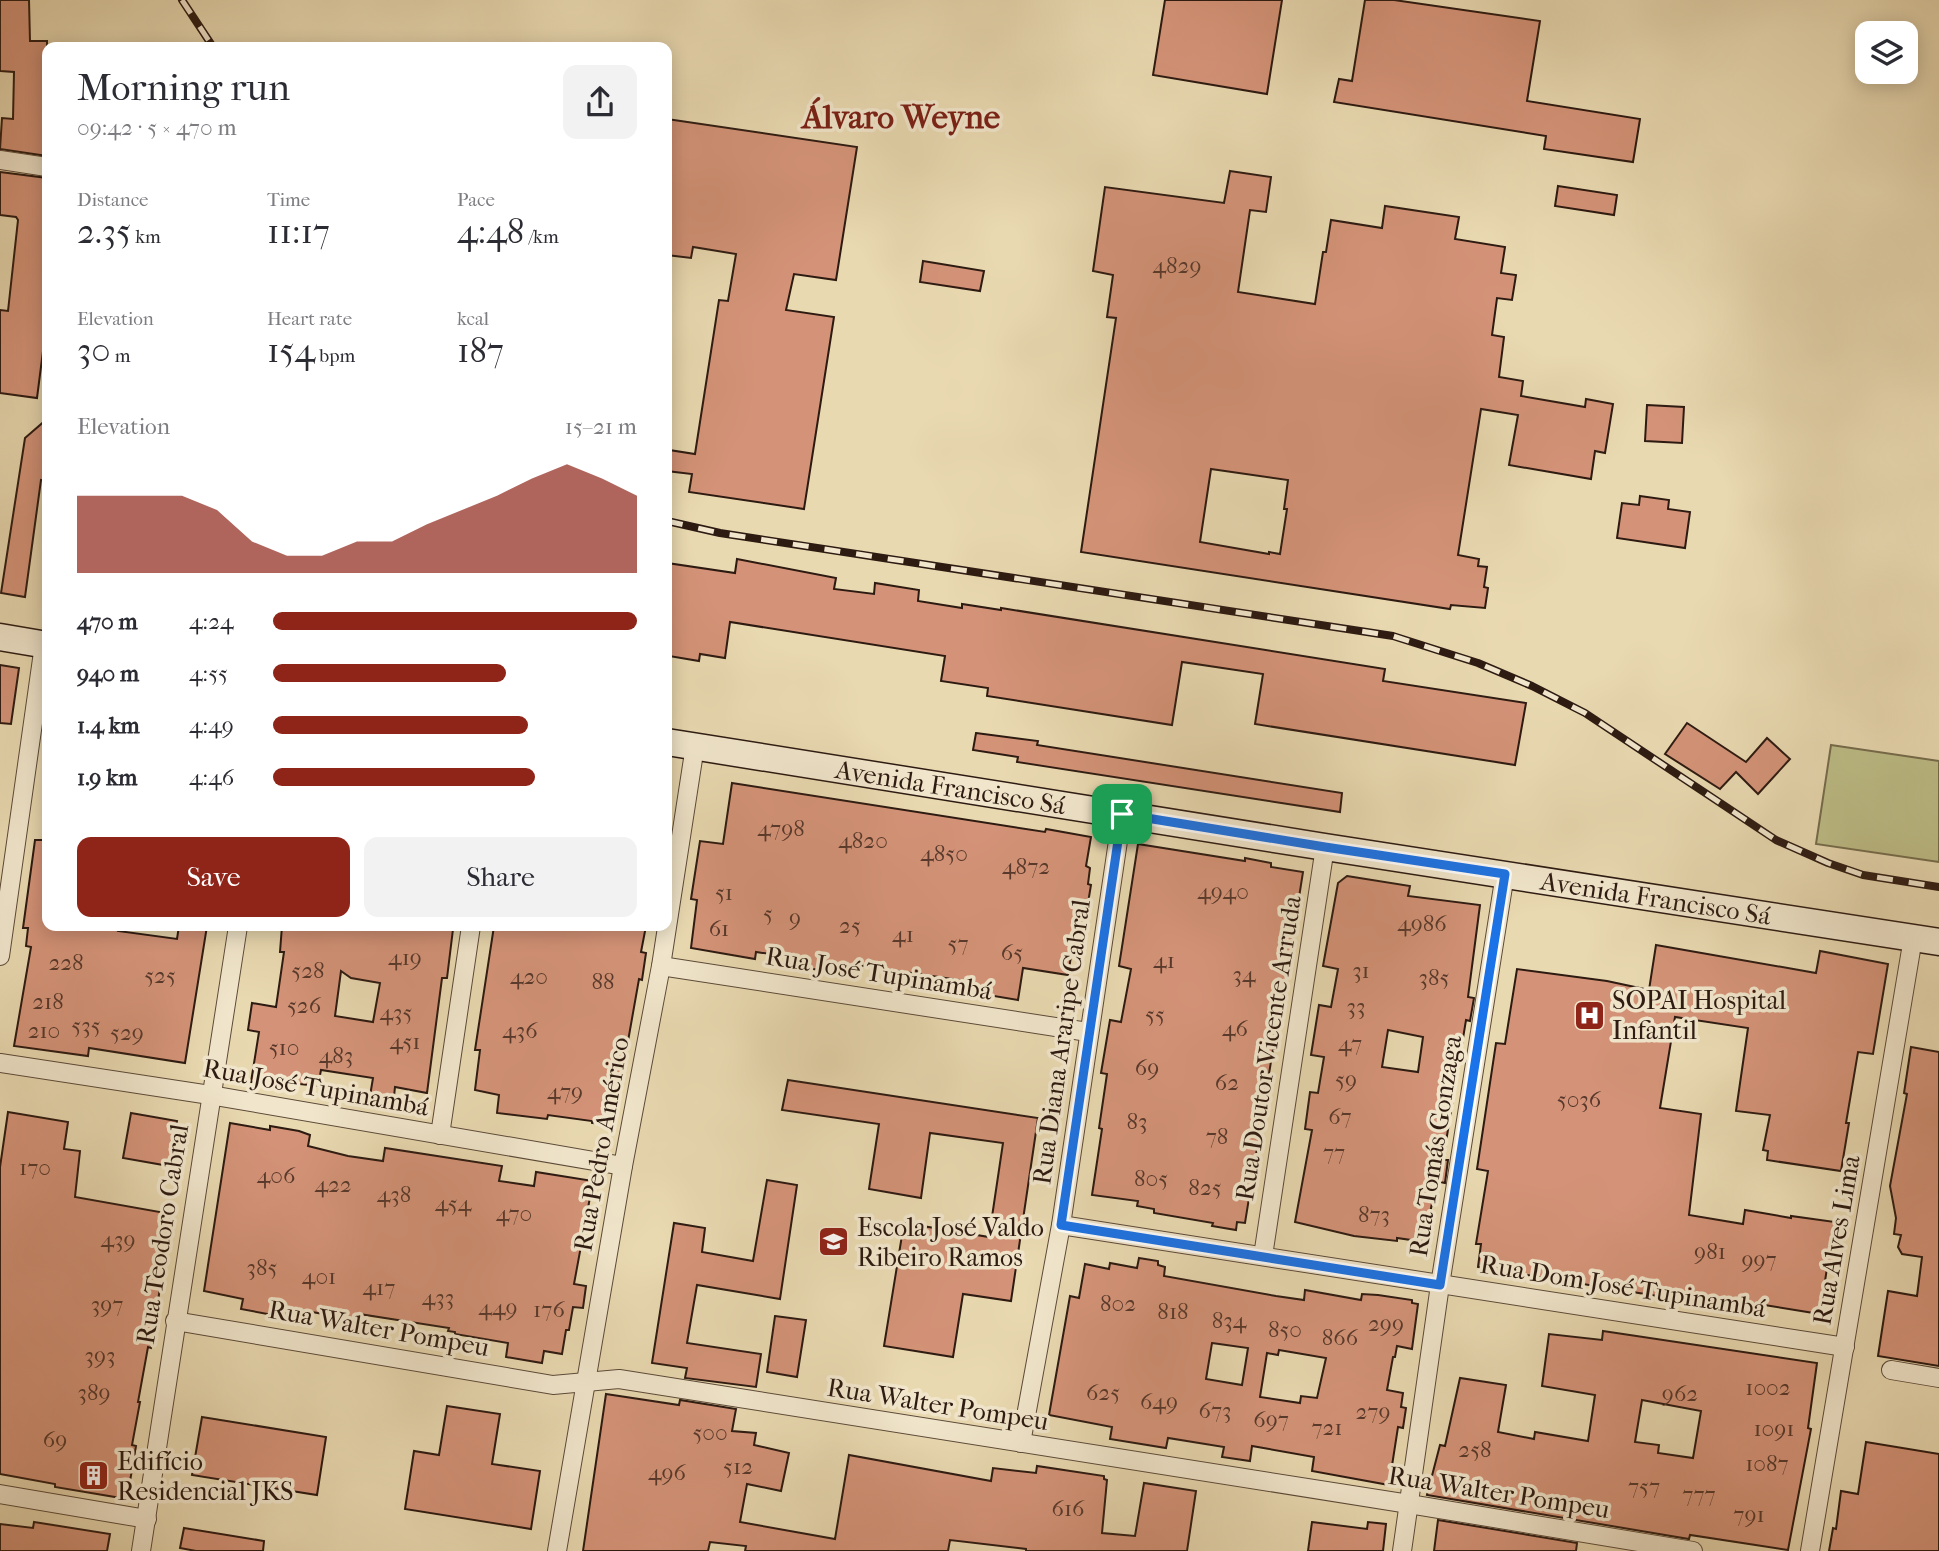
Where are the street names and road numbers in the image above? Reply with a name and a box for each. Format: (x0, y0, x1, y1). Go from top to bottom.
street label: Avenida Francisco Sá (832, 754, 1069, 822)
street label: Avenida Francisco Sá (1537, 865, 1774, 932)
street label: Rua Doutor Vicente Arruda (1229, 892, 1308, 1203)
street label: Rua Diana Araripe Cabral (1026, 898, 1097, 1187)
street label: Rua José Tupinambá (764, 940, 995, 1007)
street label: Rua Tomás Gonzaga (1403, 1032, 1468, 1259)
street label: Rua Pedro Américo (567, 1035, 636, 1254)
street label: Rua José Tupinambá (201, 1052, 432, 1123)
street label: Rua Teodoro Cabral (130, 1122, 195, 1346)
street label: Rua Alves Lima (1806, 1152, 1867, 1327)
street label: Rua Dom José Tupinambá (1478, 1249, 1769, 1325)
street label: Rua Walter Pompeu (266, 1294, 492, 1363)
street label: Rua Walter Pompeu (825, 1372, 1051, 1437)
street label: Rua Walter Pompeu (1386, 1460, 1612, 1525)

